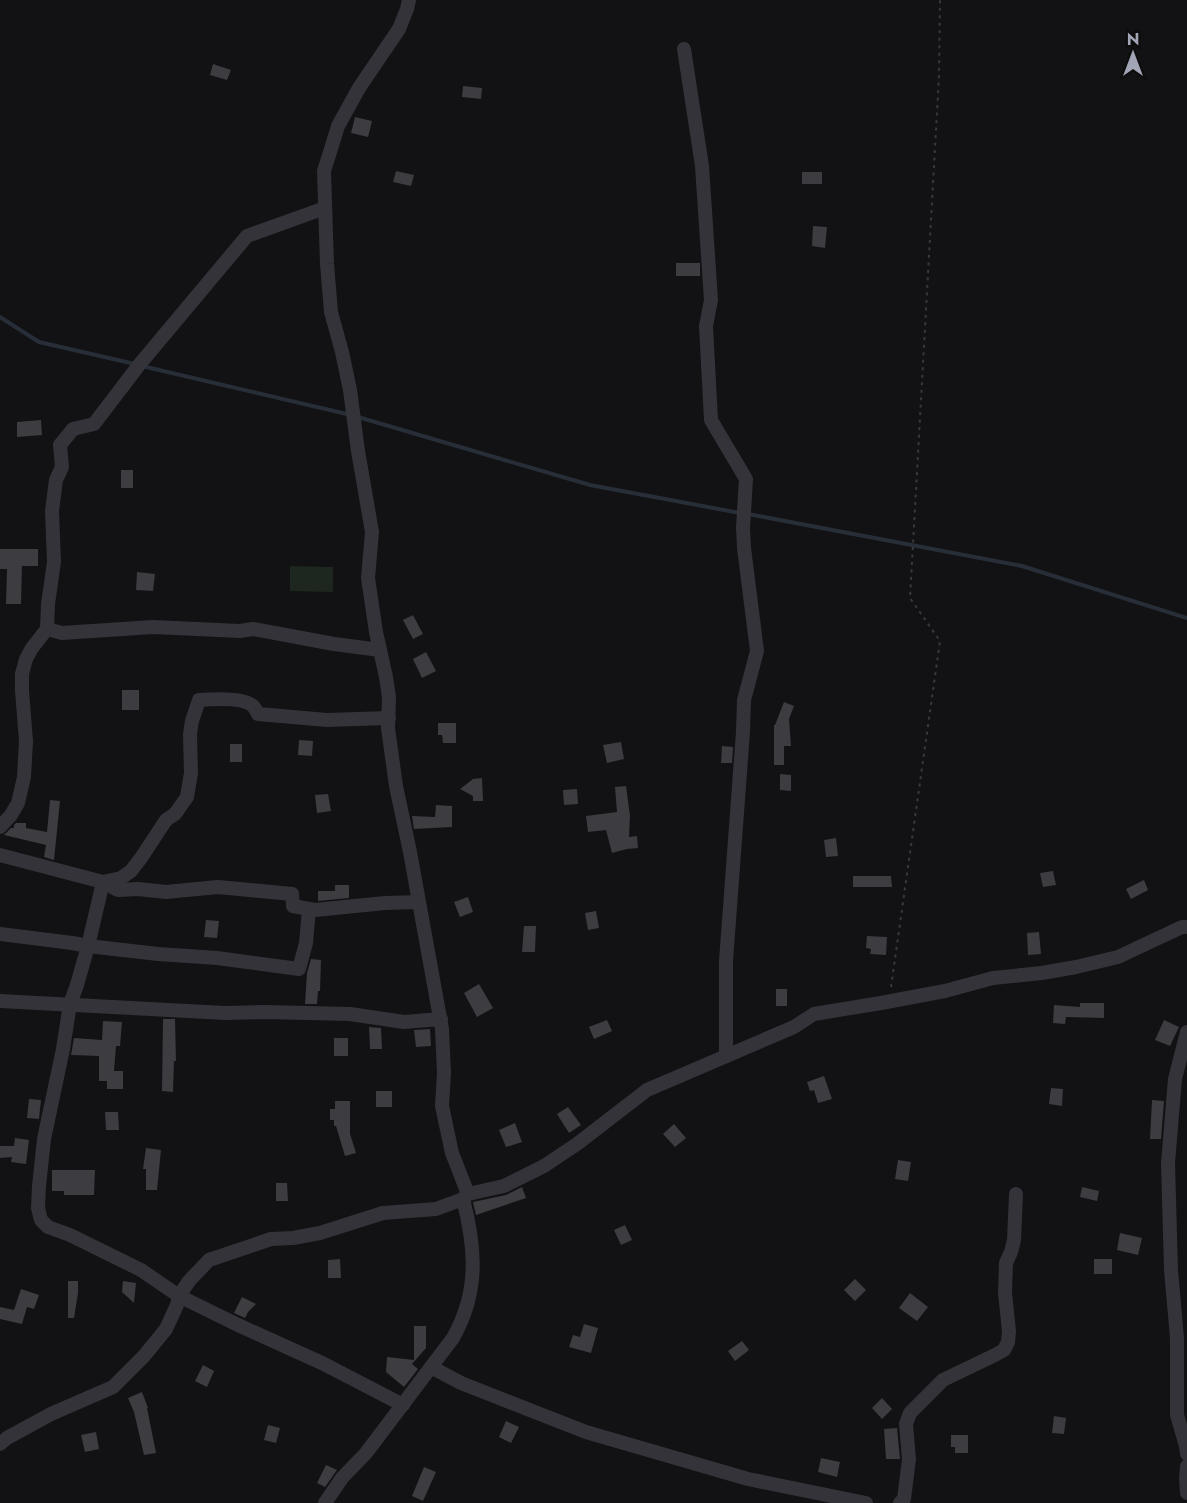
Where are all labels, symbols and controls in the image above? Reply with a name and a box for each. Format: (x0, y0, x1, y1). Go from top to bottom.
north arrow (1103, 24, 1163, 84)
text: N (1127, 28, 1139, 51)

